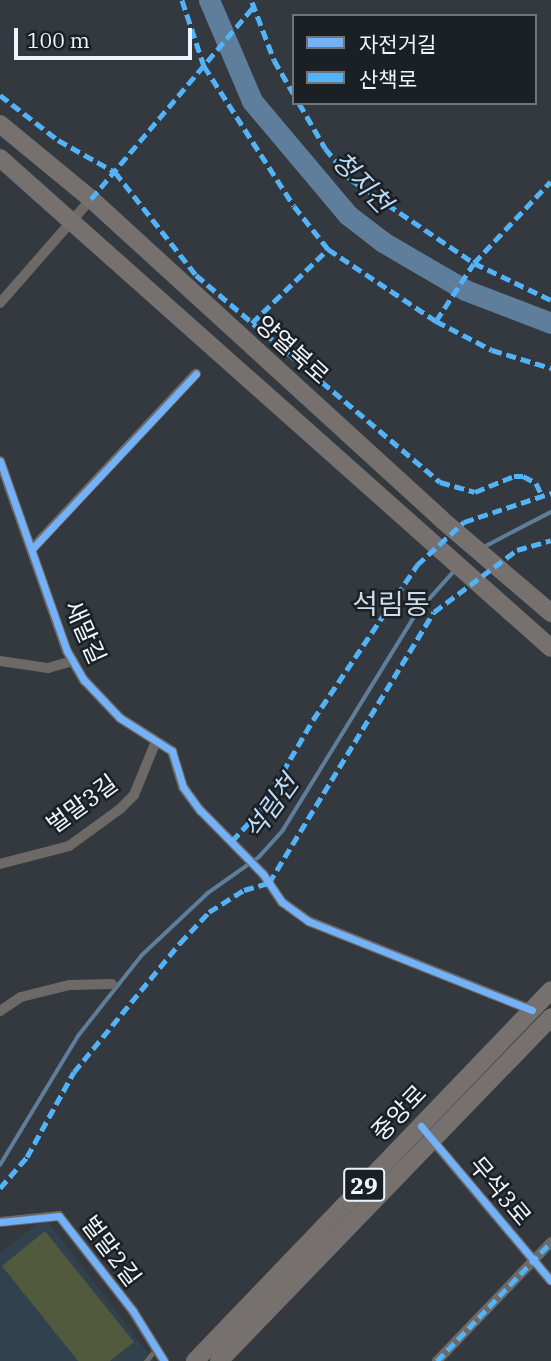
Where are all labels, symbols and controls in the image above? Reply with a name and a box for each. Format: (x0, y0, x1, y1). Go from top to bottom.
scale bar (18, 14, 196, 58)
legend (292, 14, 537, 105)
text: 100 m (27, 26, 90, 54)
text: 자전거길 (359, 30, 436, 58)
text: 산책로 (359, 65, 417, 93)
water label: 청지천 (326, 145, 398, 219)
street label: 양열북로 (250, 310, 334, 390)
district label: 석림동 (352, 587, 430, 621)
street label: 새말길 (58, 596, 112, 668)
street label: 벌말3길 (41, 769, 123, 839)
water label: 석림천 (237, 769, 305, 845)
street label: 중앙로 (366, 1079, 432, 1147)
street label: 무석3로 (463, 1151, 537, 1231)
road number: 29 (343, 1166, 385, 1204)
street label: 벌말2길 (75, 1210, 147, 1292)

